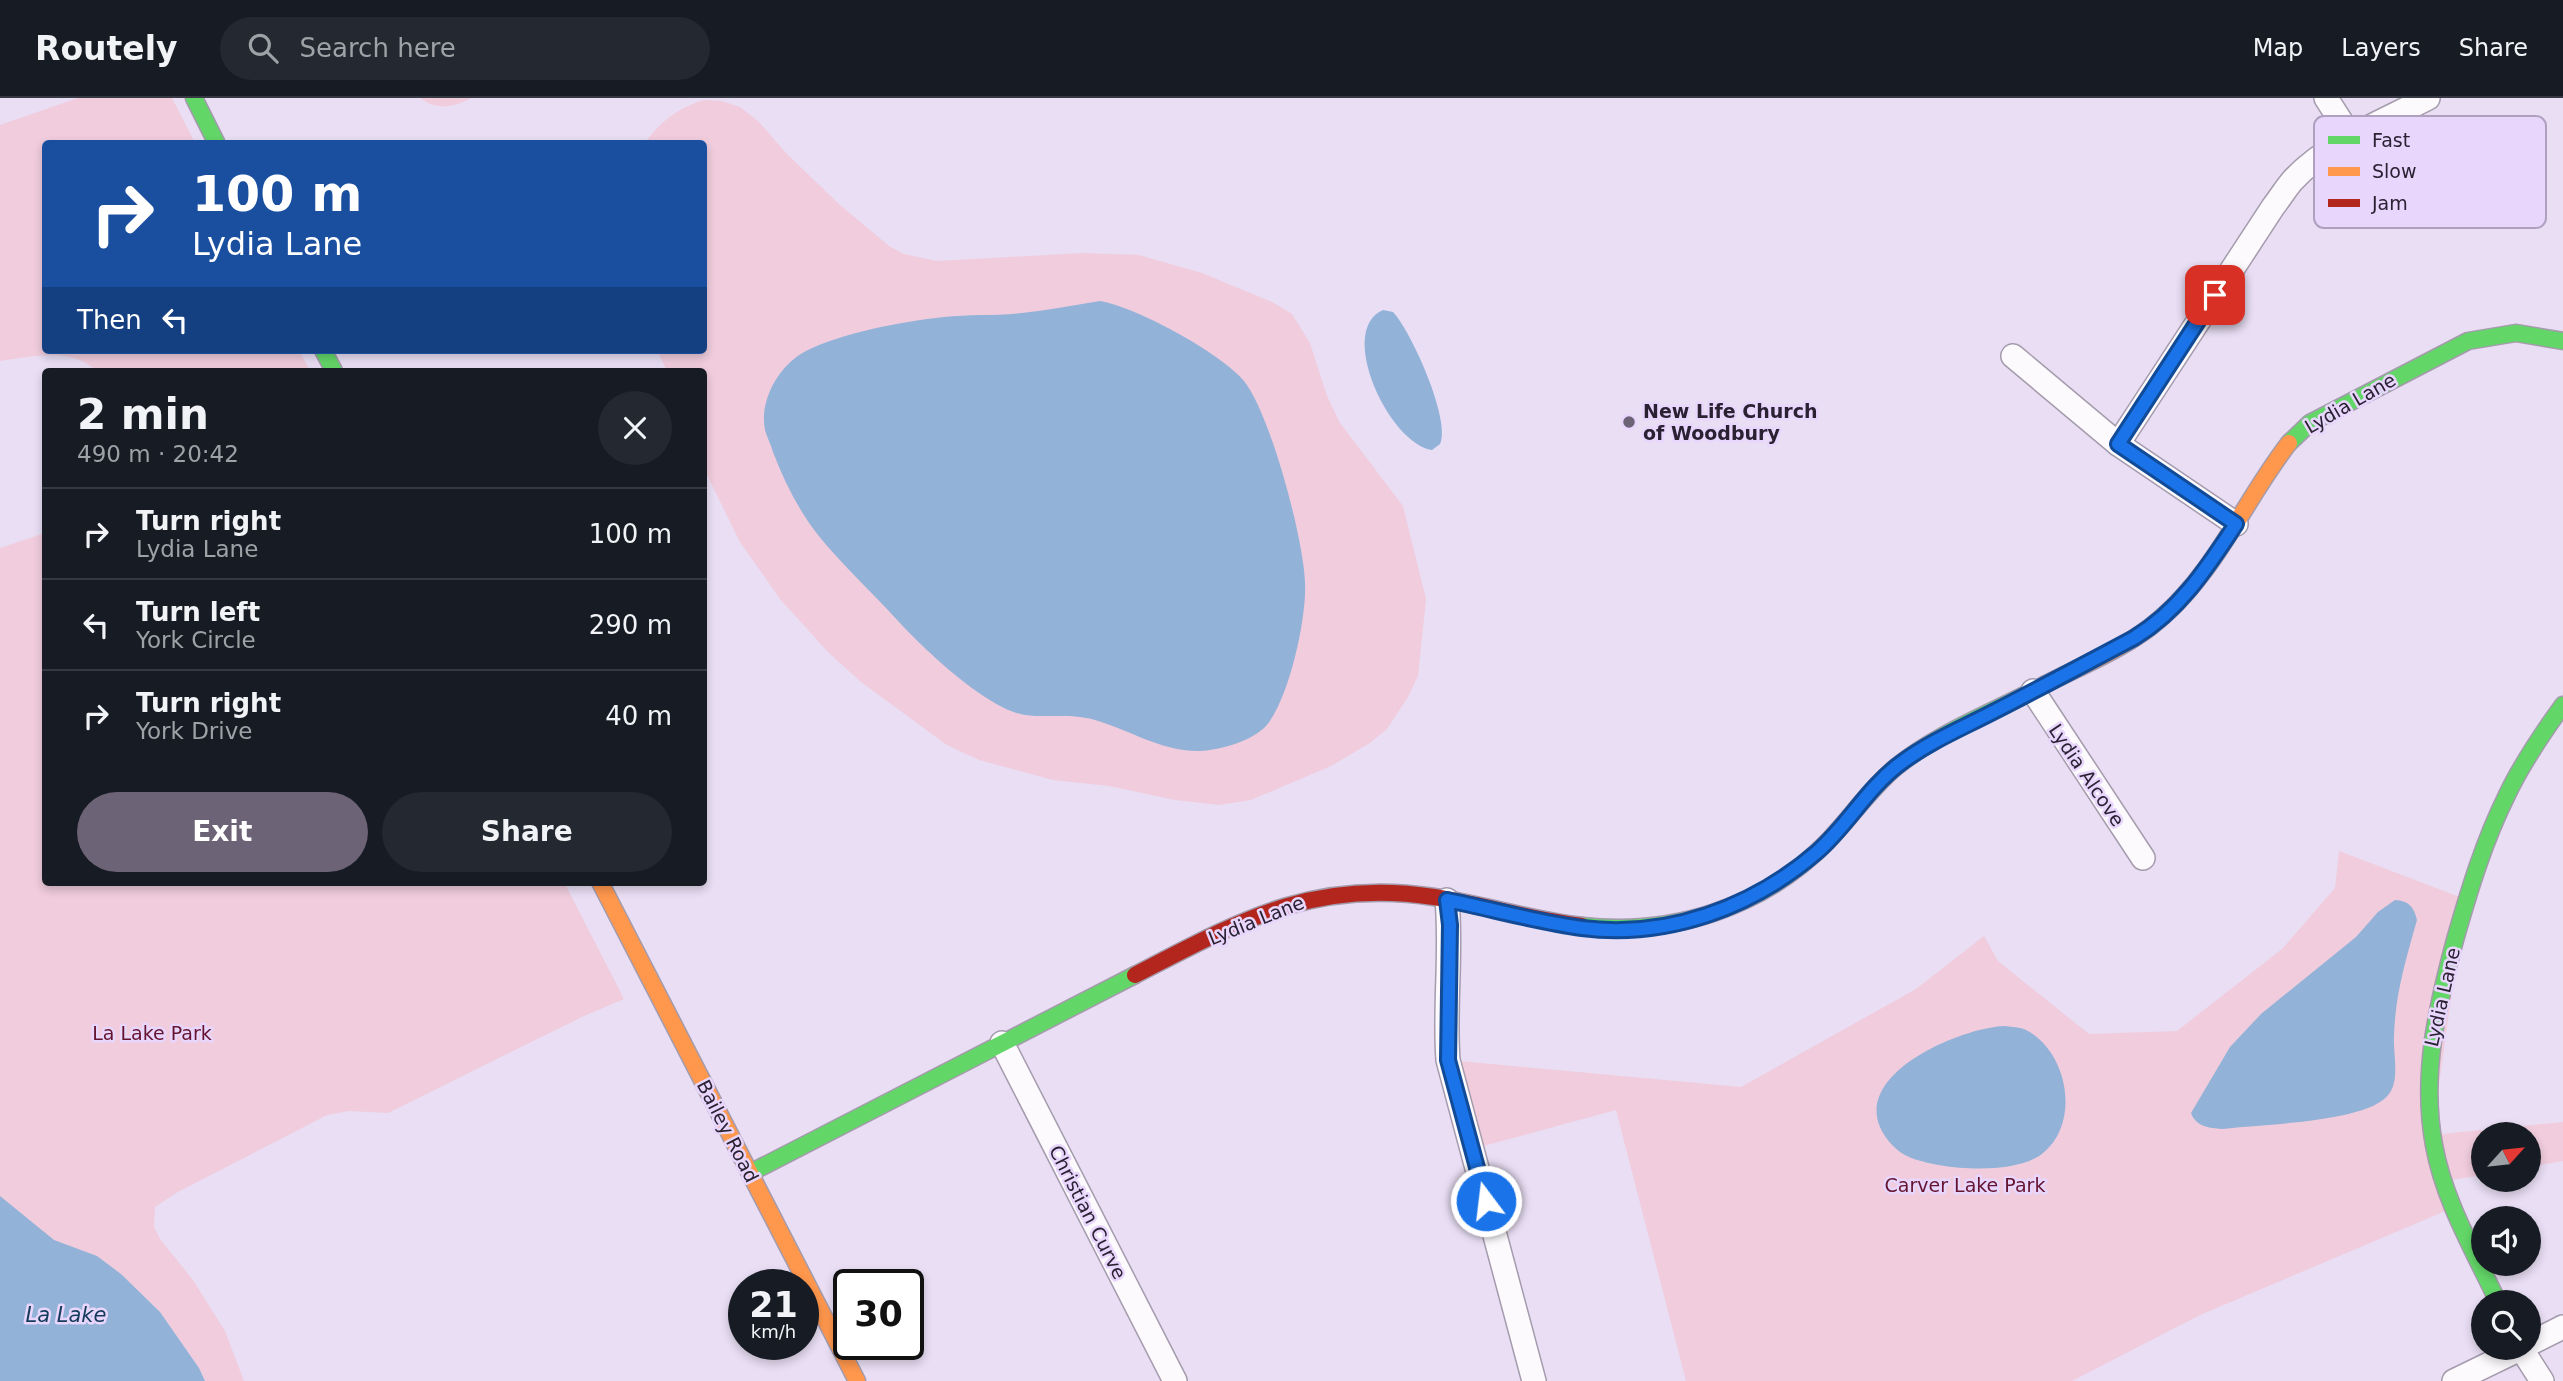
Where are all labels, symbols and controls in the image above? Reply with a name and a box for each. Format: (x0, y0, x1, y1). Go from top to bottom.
search box (220, 17, 710, 80)
text: Routely (35, 29, 178, 68)
icon: search (244, 29, 282, 67)
text: Search here (300, 33, 456, 63)
text: Map (2253, 34, 2303, 62)
text: Layers (2341, 34, 2421, 62)
text: Share (2459, 34, 2528, 62)
legend (2314, 116, 2546, 228)
text: Fast (2372, 129, 2410, 151)
text: Slow (2372, 160, 2417, 182)
text: 100 m (192, 166, 362, 223)
icon: right (77, 168, 168, 259)
text: Jam (2371, 192, 2408, 214)
text: Lydia Lane (192, 225, 362, 263)
pin (2185, 265, 2245, 325)
icon: arrive (2196, 276, 2234, 314)
icon: left (156, 301, 194, 339)
text: Then (77, 305, 142, 335)
street label: Lydia Lane (2301, 368, 2399, 438)
text: 2 min (77, 390, 209, 439)
button: close (598, 391, 672, 465)
place label: New Life Church of Woodbury (1643, 400, 1818, 444)
marker: New Life Church of Woodbury (1621, 414, 1637, 430)
text: 490 m · 20:42 (77, 441, 239, 467)
text: Turn right (136, 506, 281, 536)
icon: right (77, 515, 115, 553)
text: 100 m (589, 519, 672, 549)
text: Lydia Lane (136, 536, 258, 562)
text: Turn left (136, 597, 260, 627)
icon: left (77, 606, 115, 644)
text: 290 m (589, 610, 672, 640)
text: York Circle (136, 627, 256, 653)
text: Turn right (136, 688, 281, 718)
icon: right (77, 697, 115, 735)
text: 40 m (605, 701, 672, 731)
text: York Drive (136, 718, 252, 744)
street label: Lydia Alcove (2045, 720, 2129, 830)
button: Exit (77, 792, 368, 872)
button: Share (382, 792, 672, 872)
street label: Lydia Lane (1205, 891, 1307, 949)
street label: Lydia Lane (2420, 945, 2464, 1049)
park label: La Lake Park (92, 1022, 212, 1044)
street label: Bailey Road (693, 1076, 763, 1186)
north arrow (2471, 1122, 2541, 1192)
map controls (2471, 1122, 2541, 1360)
street label: Christian Curve (1045, 1142, 1131, 1282)
position arrow (1449, 1164, 1523, 1238)
park label: Carver Lake Park (1885, 1174, 2045, 1196)
button: sound (2471, 1206, 2541, 1276)
speed limit sign: 30 (833, 1269, 924, 1360)
text: 21 (749, 1285, 798, 1325)
button: search (2471, 1290, 2541, 1360)
water label: La Lake (26, 1303, 106, 1327)
text: km/h (751, 1321, 796, 1342)

